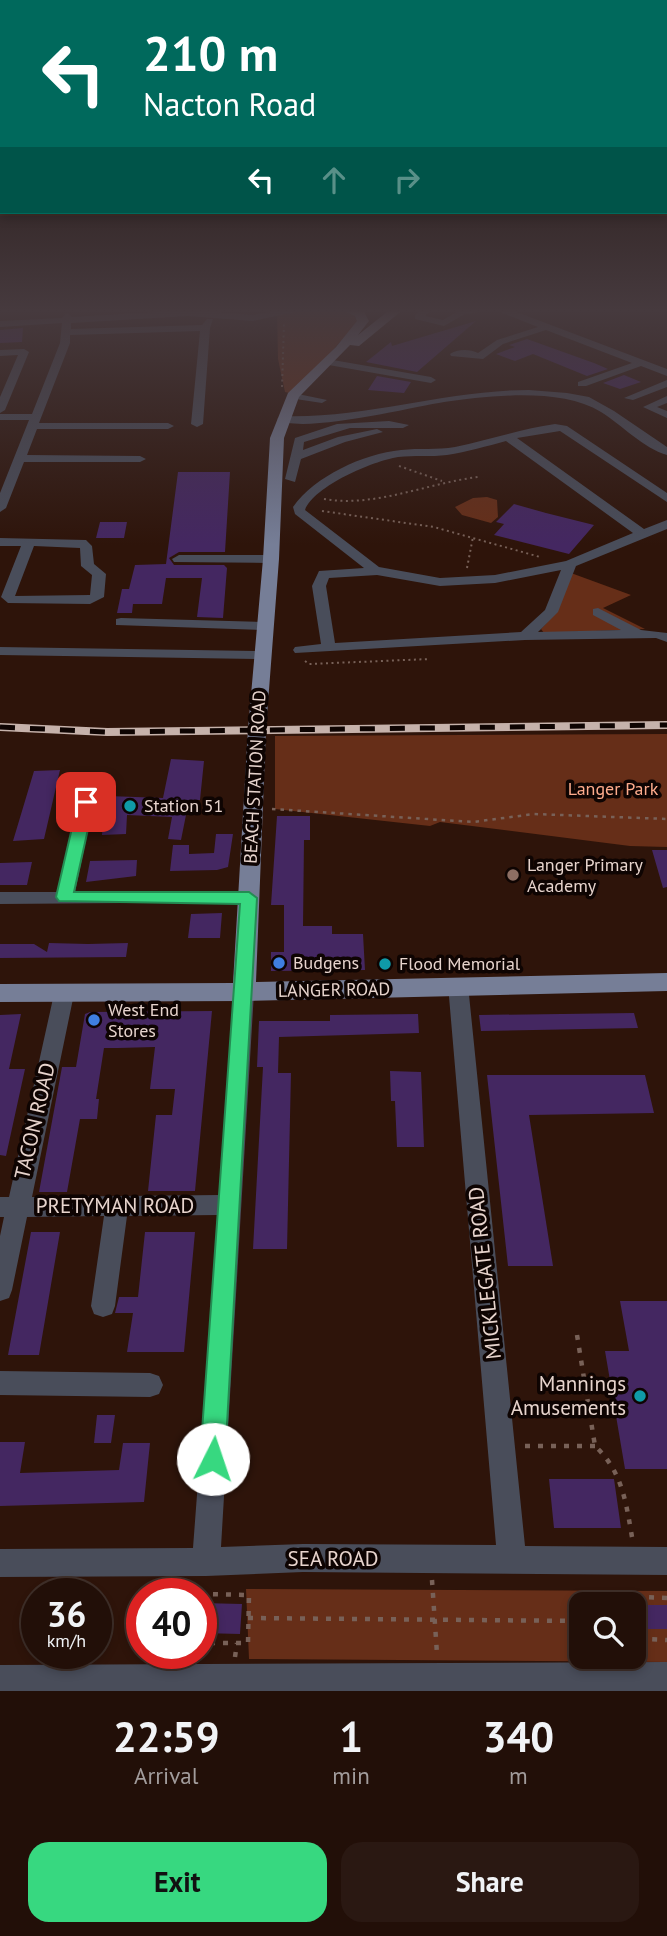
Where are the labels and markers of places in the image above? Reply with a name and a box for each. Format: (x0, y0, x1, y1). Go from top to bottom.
pin (56, 772, 116, 832)
place label: Station 51 (144, 794, 223, 817)
marker: Station 51 (122, 798, 138, 814)
place label: Langer Primary Academy (527, 853, 643, 897)
marker: Langer Primary Academy (505, 867, 521, 883)
place label: Budgens (293, 951, 359, 974)
place label: Flood Memorial (399, 952, 521, 975)
marker: Budgens (271, 955, 287, 971)
marker: Flood Memorial (377, 956, 393, 972)
place label: West End Stores (108, 998, 179, 1042)
marker: West End Stores (86, 1012, 102, 1028)
place label: Mannings Amusements (511, 1370, 626, 1421)
marker: Mannings Amusements (632, 1388, 648, 1404)

